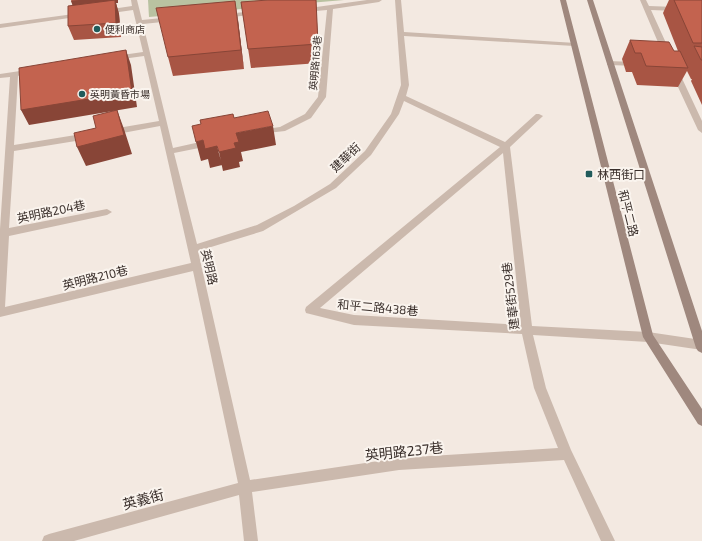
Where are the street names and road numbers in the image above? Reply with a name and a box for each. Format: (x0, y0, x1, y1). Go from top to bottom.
street label: 英明路163巷 (307, 35, 323, 91)
street label: 建華街 (327, 139, 363, 175)
street label: 和平二路 (616, 188, 642, 238)
street label: 英明路204巷 (16, 197, 86, 225)
street label: 英明路 (199, 248, 221, 286)
street label: 建華街529巷 (499, 261, 521, 331)
street label: 英明路210巷 (61, 262, 129, 292)
street label: 和平二路438巷 (337, 296, 419, 318)
street label: 英明路237巷 (364, 438, 444, 464)
street label: 英義街 (121, 485, 165, 513)

